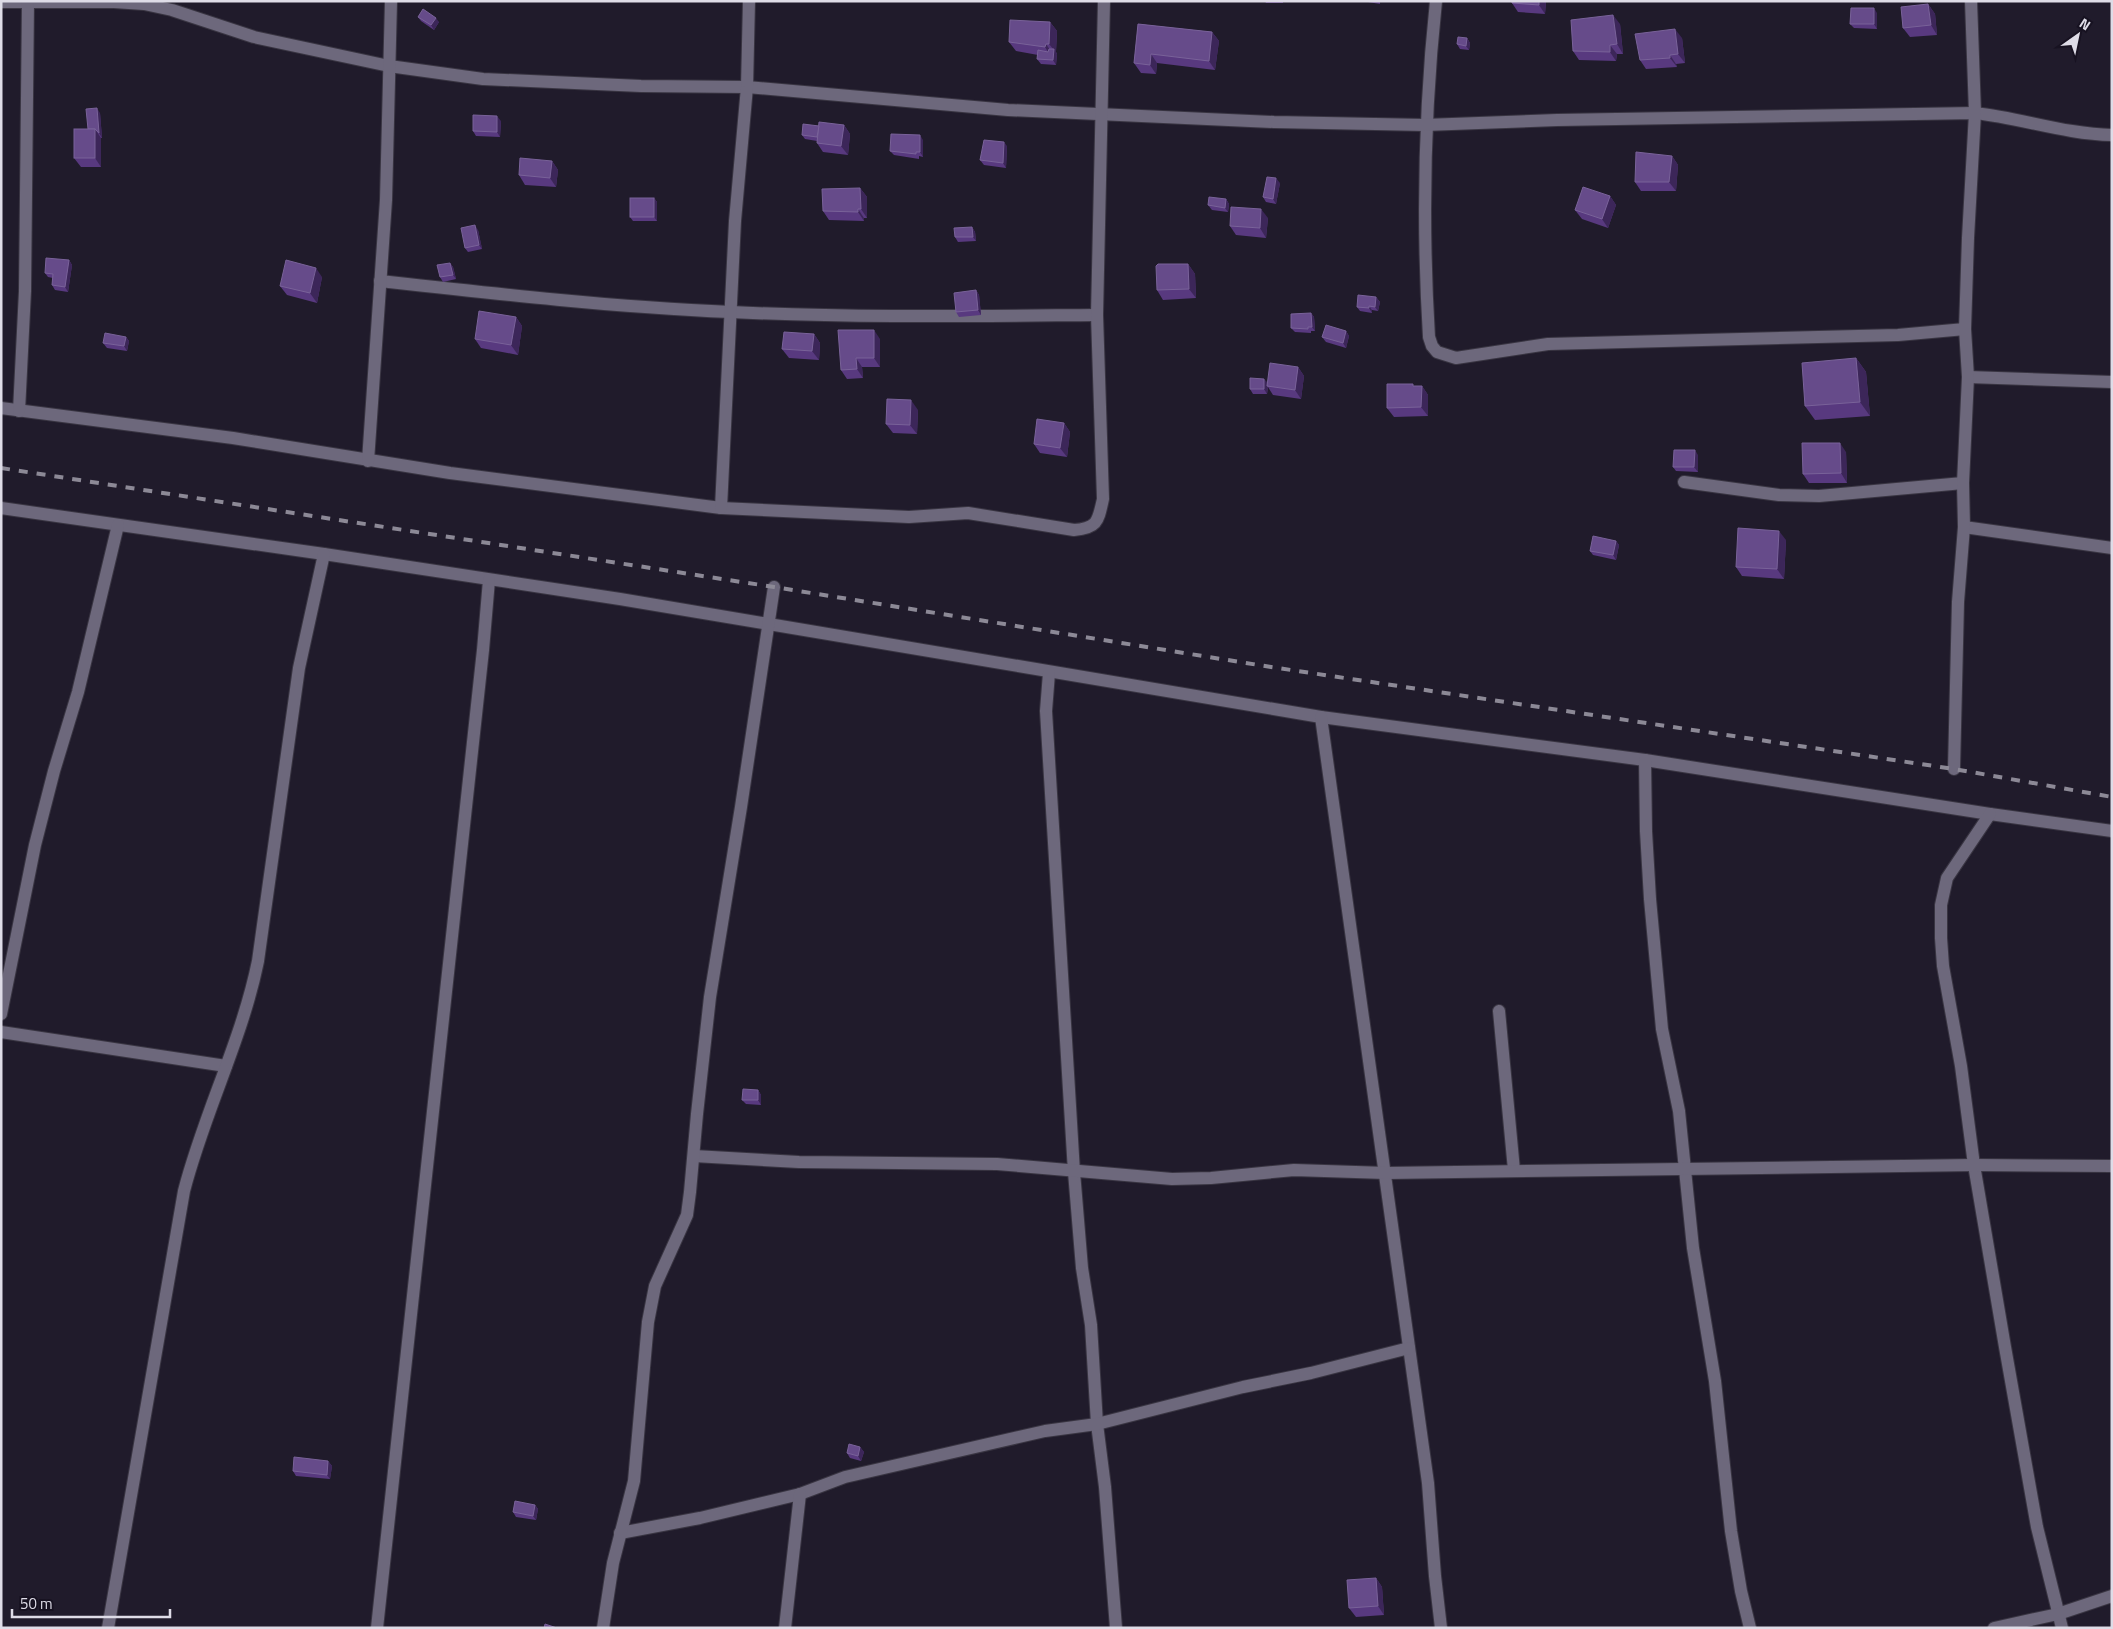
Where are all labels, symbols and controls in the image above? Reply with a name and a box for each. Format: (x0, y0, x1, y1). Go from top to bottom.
north arrow (2053, 10, 2103, 60)
text: N (2076, 12, 2095, 35)
scale bar (12, 1586, 170, 1618)
text: 50 m (20, 1592, 53, 1615)

